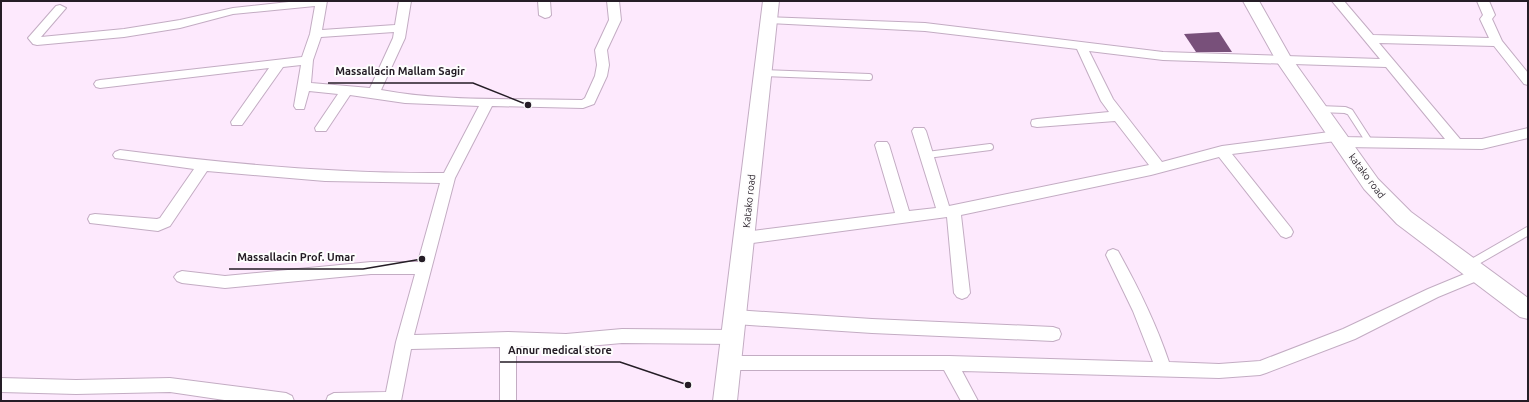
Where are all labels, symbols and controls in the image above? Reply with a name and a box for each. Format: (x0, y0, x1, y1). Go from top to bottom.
callout: Massallacin Mallam Sagir (328, 60, 473, 83)
text: Massallacin Mallam Sagir (335, 65, 465, 77)
street label: katako road (1347, 152, 1387, 201)
street label: Katako road (741, 173, 757, 228)
callout: Massallacin Prof. Umar (229, 246, 363, 269)
text: Massallacin Prof. Umar (237, 251, 355, 263)
callout: Annur medical store (500, 339, 620, 362)
text: Annur medical store (508, 344, 612, 356)

